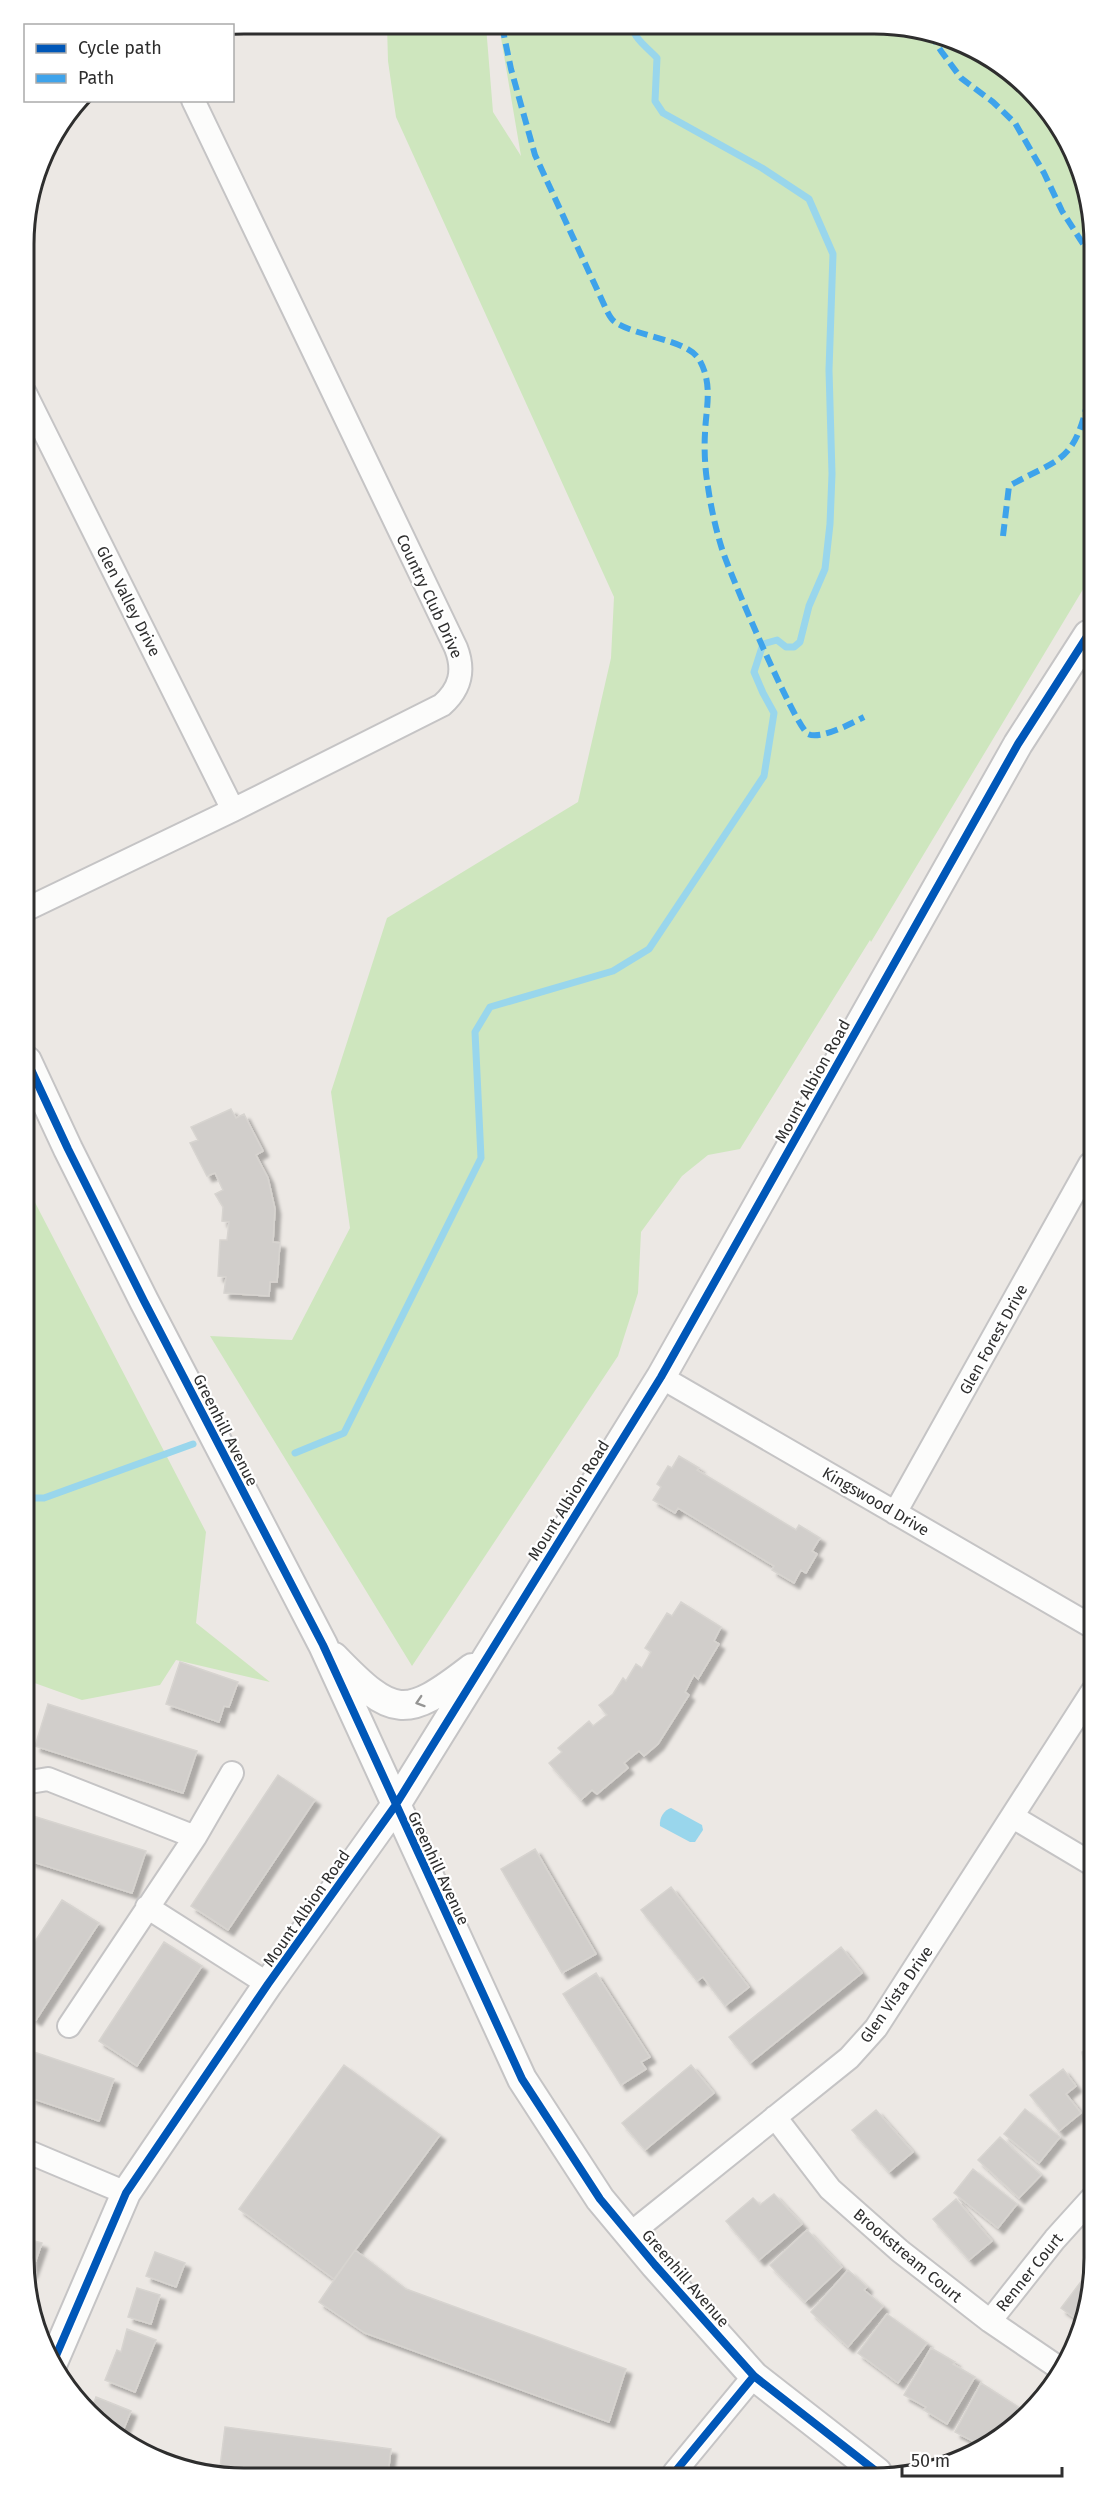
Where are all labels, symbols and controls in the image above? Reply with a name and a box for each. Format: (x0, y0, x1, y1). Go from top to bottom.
legend (24, 24, 234, 102)
text: Cycle path (78, 37, 162, 59)
text: Path (78, 67, 114, 89)
street label: Country Club Drive (392, 531, 467, 661)
street label: Glen Valley Drive (93, 543, 165, 660)
street label: Mount Albion Road (771, 1016, 854, 1146)
street label: Glen Forest Drive (955, 1281, 1032, 1398)
street label: Greenhill Avenue (189, 1371, 262, 1489)
street label: Mount Albion Road (524, 1437, 613, 1564)
street label: Kingswood Drive (819, 1463, 933, 1540)
one-way arrow (415, 1694, 426, 1707)
street label: Greenhill Avenue (404, 1808, 473, 1928)
street label: Mount Albion Road (259, 1846, 354, 1970)
street label: Glen Vista Drive (856, 1942, 937, 2046)
street label: Brookstream Court (850, 2205, 966, 2306)
street label: Greenhill Avenue (638, 2226, 733, 2331)
street label: Renner Court (992, 2229, 1067, 2315)
scale bar (902, 2440, 1062, 2478)
text: 50 m (911, 2450, 950, 2472)

